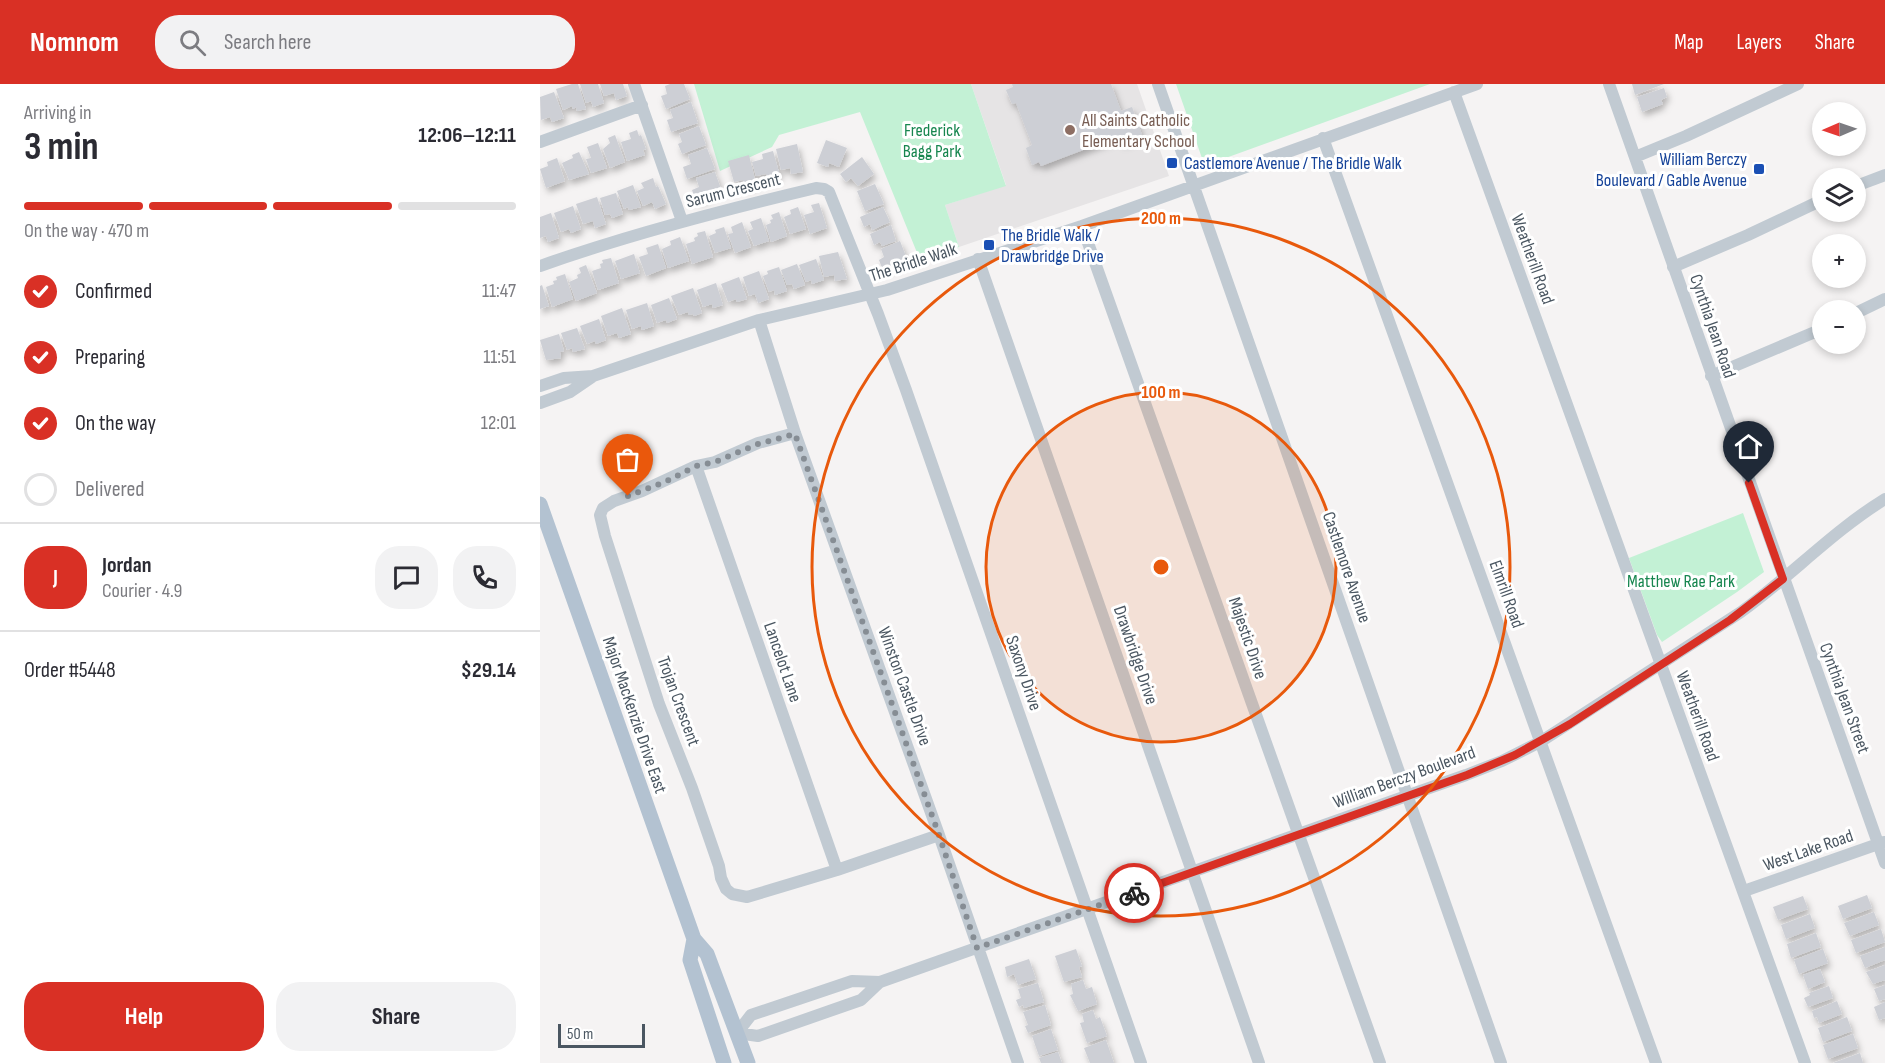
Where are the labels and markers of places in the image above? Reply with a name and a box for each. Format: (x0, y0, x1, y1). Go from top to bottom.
place label: All Saints Catholic Elementary School (1081, 110, 1195, 152)
marker: All Saints Catholic Elementary School (1063, 123, 1077, 137)
place label: William Berczy Boulevard / Gable Avenue (1596, 149, 1747, 191)
place label: Castlemore Avenue / The Bridle Walk (1184, 153, 1402, 174)
marker: Castlemore Avenue / The Bridle Walk (1165, 156, 1179, 170)
marker: William Berczy Boulevard / Gable Avenue (1752, 162, 1766, 176)
place label: The Bridle Walk / Drawbridge Drive (1001, 225, 1104, 267)
marker: The Bridle Walk / Drawbridge Drive (982, 238, 996, 252)
pin (1723, 421, 1774, 483)
pin (602, 434, 653, 496)
centre of rings (1151, 557, 1171, 577)

